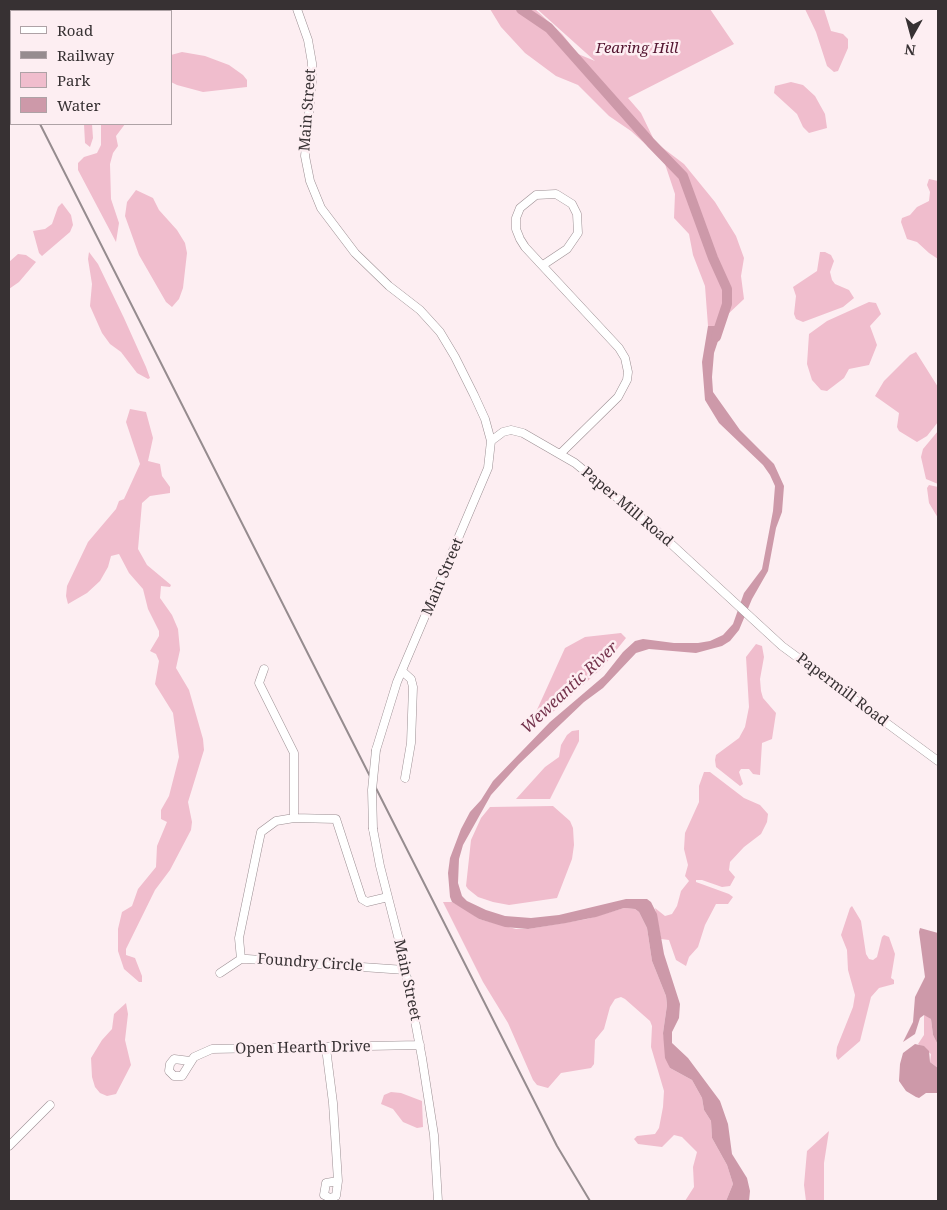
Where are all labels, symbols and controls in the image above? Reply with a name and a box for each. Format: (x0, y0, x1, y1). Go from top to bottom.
legend (10, 10, 172, 125)
north arrow (887, 10, 937, 60)
text: Road (57, 20, 93, 40)
park label: Fearing Hill (596, 40, 678, 58)
text: N (903, 40, 917, 60)
text: Railway (57, 45, 114, 65)
street label: Main Street (296, 68, 320, 152)
text: Park (57, 70, 90, 90)
text: Water (57, 95, 100, 115)
street label: Paper Mill Road (578, 463, 676, 551)
street label: Main Street (419, 535, 467, 619)
water label: Weweantic River (518, 638, 622, 738)
street label: Papermill Road (793, 650, 891, 730)
street label: Main Street (390, 938, 424, 1022)
street label: Foundry Circle (257, 950, 363, 976)
street label: Open Hearth Drive (235, 1038, 371, 1058)

